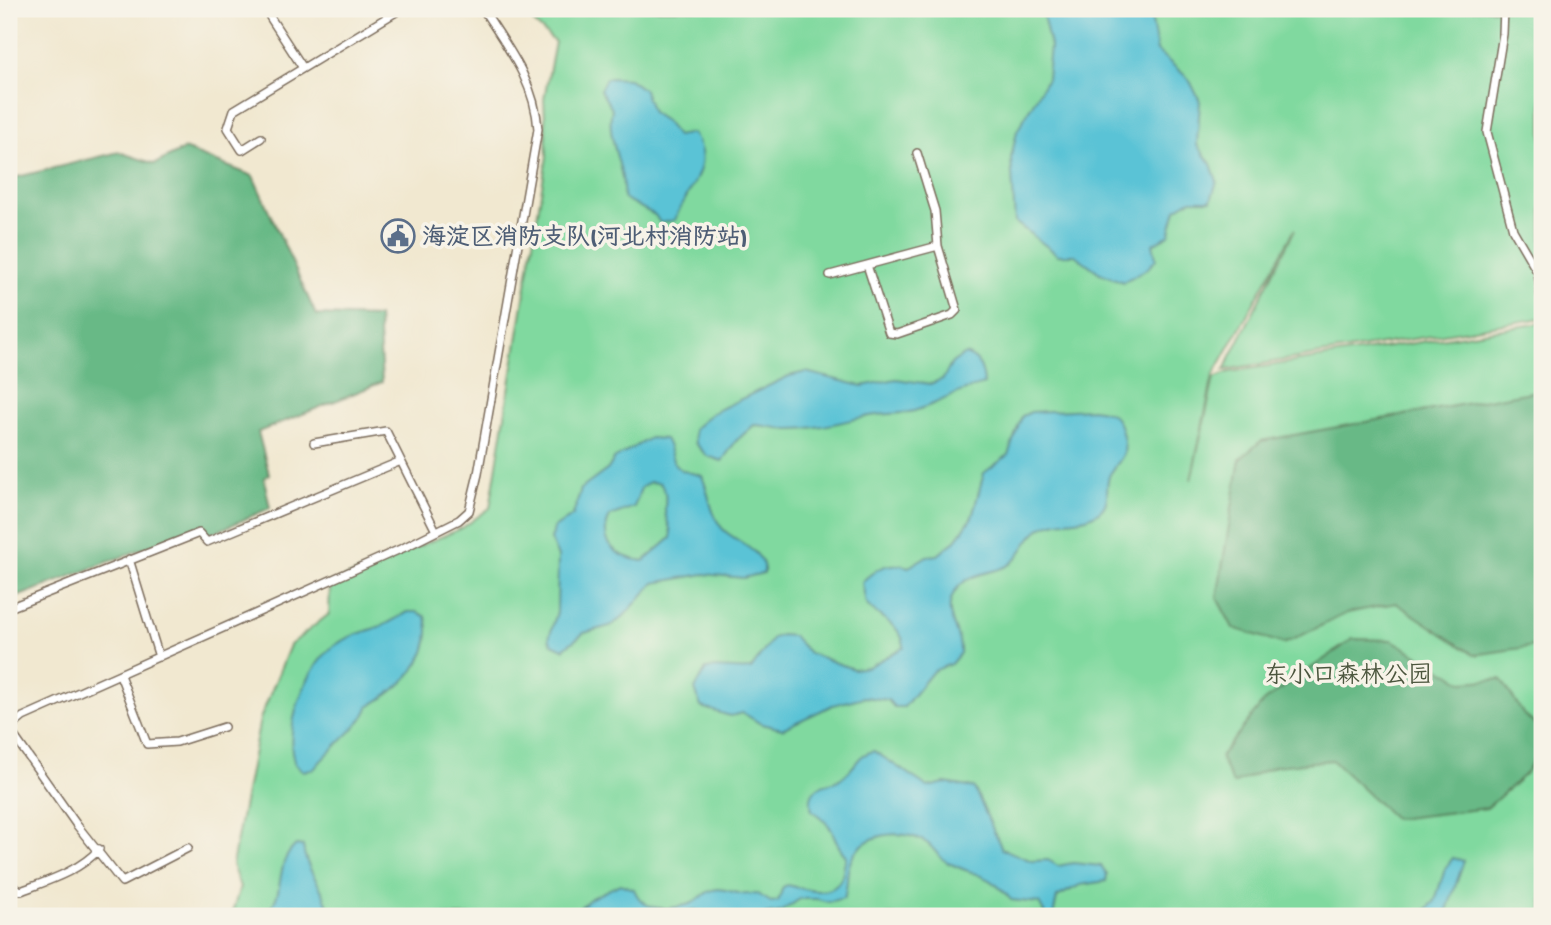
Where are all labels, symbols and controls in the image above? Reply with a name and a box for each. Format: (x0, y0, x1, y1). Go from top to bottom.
public building icon: 海淀区消防支队(河北村消防站) (379, 217, 417, 255)
place label: 海淀区消防支队(河北村消防站) (422, 224, 748, 254)
park label: 东小口森林公园 (1264, 662, 1432, 692)

